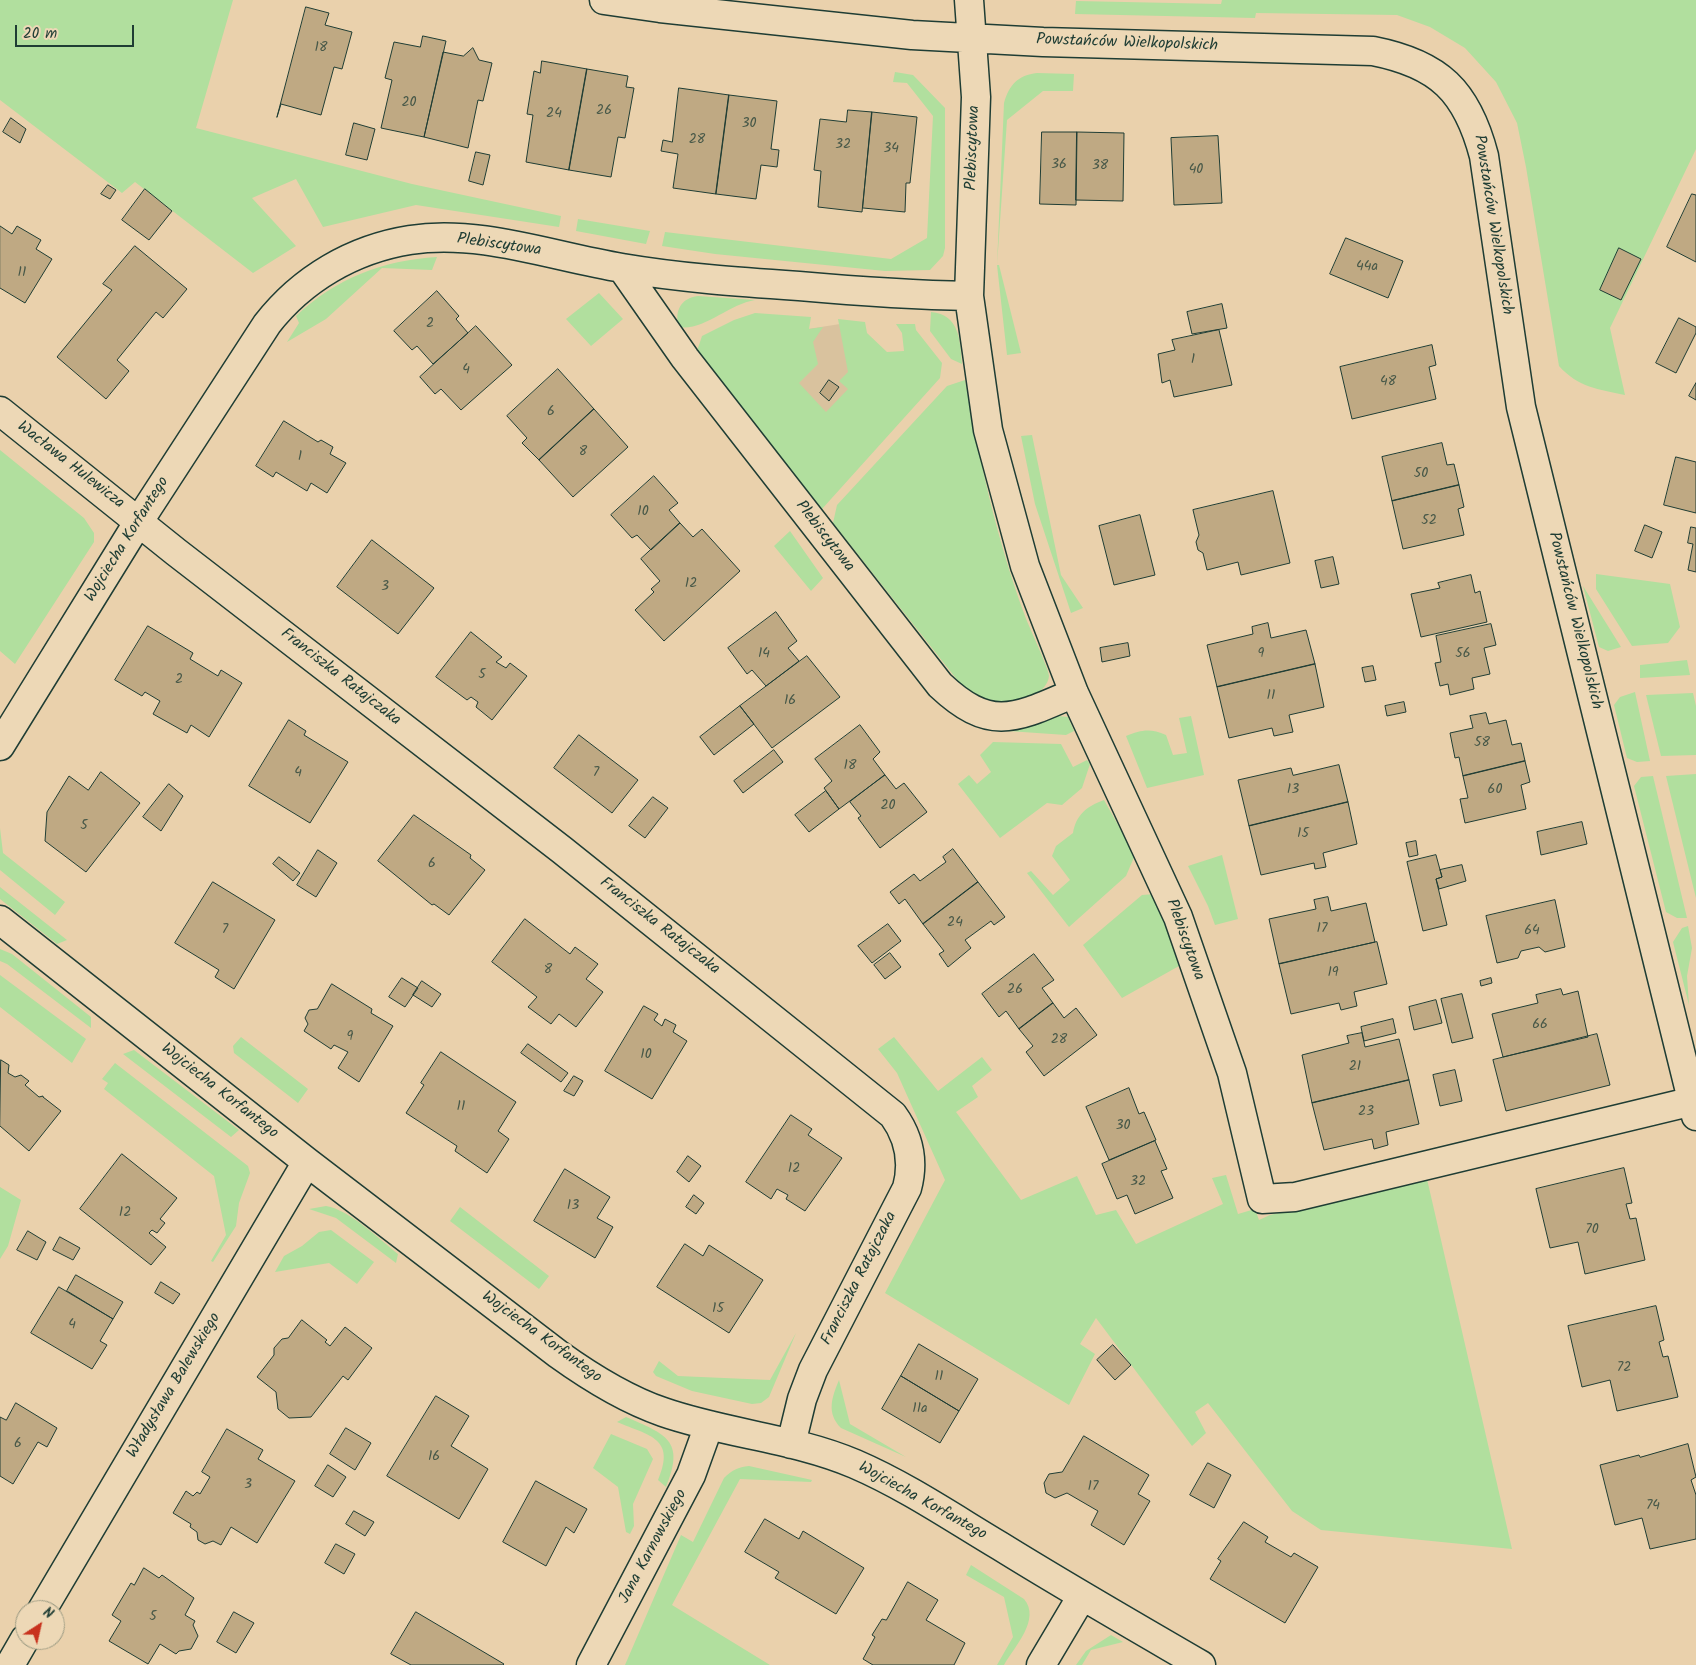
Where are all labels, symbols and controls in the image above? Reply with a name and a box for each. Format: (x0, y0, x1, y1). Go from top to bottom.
scale bar (18, 15, 136, 47)
text: 20 m (23, 22, 57, 46)
street label: Powstańców Wielkopolskich (1036, 31, 1218, 57)
house number: 18 (315, 41, 327, 57)
house number: 20 (401, 96, 417, 112)
house number: 26 (596, 104, 612, 120)
street label: Plebiscytowa (963, 105, 985, 191)
house number: 24 (546, 107, 562, 123)
house number: 30 (742, 117, 756, 133)
house number: 28 (689, 133, 705, 149)
street label: Powstańców Wielkopolskich (1468, 134, 1516, 316)
house number: 32 (835, 138, 851, 154)
house number: 34 (883, 142, 899, 158)
house number: 36 (1051, 158, 1067, 174)
house number: 38 (1092, 159, 1108, 175)
house number: 40 (1189, 163, 1203, 179)
street label: Plebiscytowa (455, 231, 543, 261)
house number: 44a (1356, 260, 1378, 276)
house number: 11 (18, 266, 26, 282)
house number: 2 (426, 317, 434, 333)
house number: 1 (1191, 353, 1195, 369)
house number: 4 (462, 363, 470, 379)
house number: 48 (1380, 375, 1396, 391)
house number: 6 (547, 405, 555, 421)
street label: Wacława Hulewicza (13, 418, 127, 514)
house number: 8 (579, 445, 587, 461)
house number: 1 (298, 450, 302, 466)
house number: 50 (1414, 467, 1428, 483)
street label: Wojciecha Korfantego (82, 474, 174, 606)
street label: Plebiscytowa (790, 498, 858, 576)
house number: 10 (637, 505, 649, 521)
house number: 52 (1421, 514, 1437, 530)
street label: Powstańców Wielkopolskich (1543, 530, 1605, 712)
house number: 12 (685, 577, 697, 593)
house number: 3 (381, 580, 389, 596)
street label: Franciszka Ratajczaka (276, 625, 404, 731)
house number: 14 (758, 647, 770, 663)
house number: 9 (1258, 647, 1264, 663)
house number: 56 (1455, 647, 1471, 663)
house number: 5 (478, 668, 486, 684)
house number: 2 (175, 673, 183, 689)
house number: 11 (1267, 689, 1275, 705)
house number: 16 (784, 694, 796, 710)
house number: 58 (1474, 736, 1490, 752)
house number: 18 (844, 759, 856, 775)
house number: 4 (294, 766, 302, 782)
house number: 7 (593, 766, 599, 782)
house number: 13 (1287, 783, 1299, 799)
house number: 60 (1488, 783, 1502, 799)
house number: 20 (880, 799, 896, 815)
house number: 5 (80, 819, 88, 835)
house number: 15 (1297, 827, 1309, 843)
house number: 6 (428, 857, 436, 873)
street label: Franciszka Ratajczaka (595, 874, 723, 980)
street label: Plebiscytowa (1160, 897, 1208, 983)
house number: 24 (947, 916, 963, 932)
house number: 17 (1317, 922, 1327, 938)
house number: 7 (222, 923, 228, 939)
house number: 64 (1524, 924, 1540, 940)
house number: 8 (544, 963, 552, 979)
house number: 19 (1327, 966, 1339, 982)
house number: 26 (1007, 983, 1023, 999)
house number: 66 (1532, 1018, 1548, 1034)
house number: 9 (347, 1030, 353, 1046)
house number: 28 (1051, 1033, 1067, 1049)
street label: Wojciecha Korfantego (156, 1040, 282, 1144)
house number: 10 (640, 1048, 652, 1064)
house number: 21 (1349, 1060, 1361, 1076)
house number: 11 (457, 1100, 465, 1116)
house number: 23 (1358, 1105, 1374, 1121)
house number: 30 (1116, 1119, 1130, 1135)
house number: 12 (788, 1162, 800, 1178)
house number: 32 (1130, 1175, 1146, 1191)
house number: 13 (567, 1199, 579, 1215)
house number: 12 (119, 1206, 131, 1222)
street label: Franciszka Ratajczaka (818, 1209, 902, 1349)
house number: 70 (1585, 1223, 1599, 1239)
street label: Wojciecha Korfantego (477, 1288, 605, 1388)
house number: 15 (712, 1302, 724, 1318)
street label: Władysława Balewskiego (124, 1310, 226, 1462)
house number: 4 (68, 1318, 76, 1334)
house number: 72 (1617, 1361, 1631, 1377)
house number: 11 (935, 1370, 943, 1386)
house number: 11a (912, 1402, 928, 1418)
house number: 6 (14, 1437, 22, 1453)
house number: 16 (428, 1450, 440, 1466)
street label: Wojciecha Korfantego (854, 1459, 990, 1545)
house number: 3 (244, 1478, 252, 1494)
house number: 17 (1088, 1480, 1098, 1496)
street label: Jana Karnowskiego (616, 1487, 692, 1607)
house number: 74 (1646, 1499, 1660, 1515)
north arrow (15, 1600, 65, 1650)
text: N (38, 1602, 58, 1625)
house number: 5 (149, 1610, 157, 1626)

